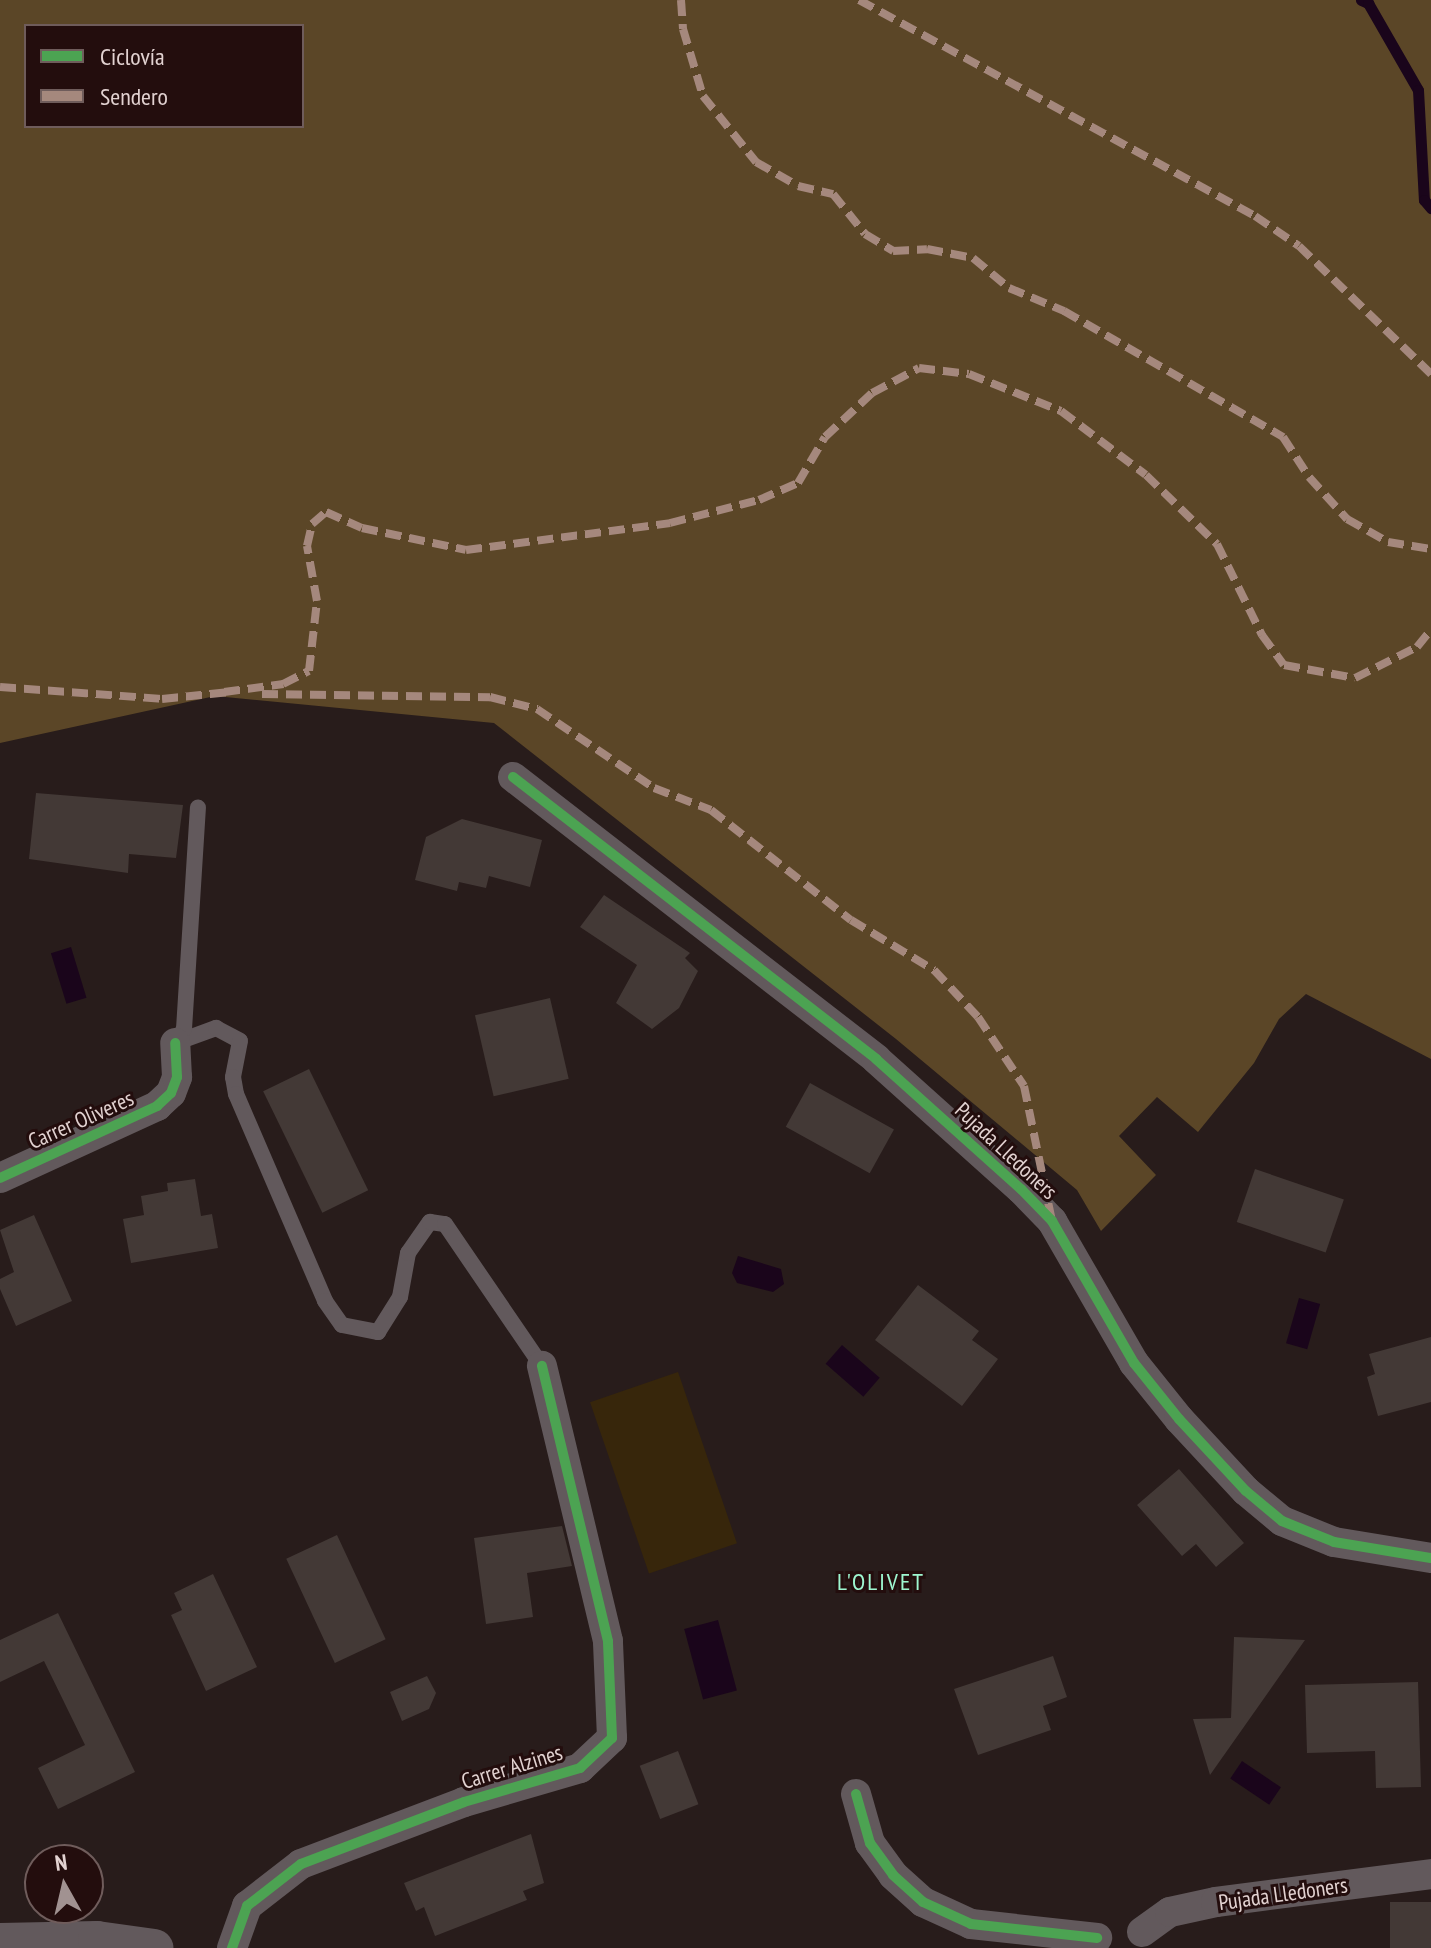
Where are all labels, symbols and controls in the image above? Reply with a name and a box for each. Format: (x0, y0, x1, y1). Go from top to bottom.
legend (24, 24, 304, 128)
text: Ciclovía (100, 41, 165, 72)
text: Sendero (100, 81, 168, 112)
street label: Carrer Oliveres (24, 1085, 138, 1155)
street label: Pujada Lledoners (949, 1097, 1063, 1205)
district label: L'OLIVET (837, 1568, 925, 1596)
street label: Carrer Alzines (458, 1739, 566, 1795)
north arrow (24, 1844, 104, 1924)
text: N (53, 1848, 69, 1877)
street label: Pujada Lledoners (1217, 1872, 1349, 1916)

